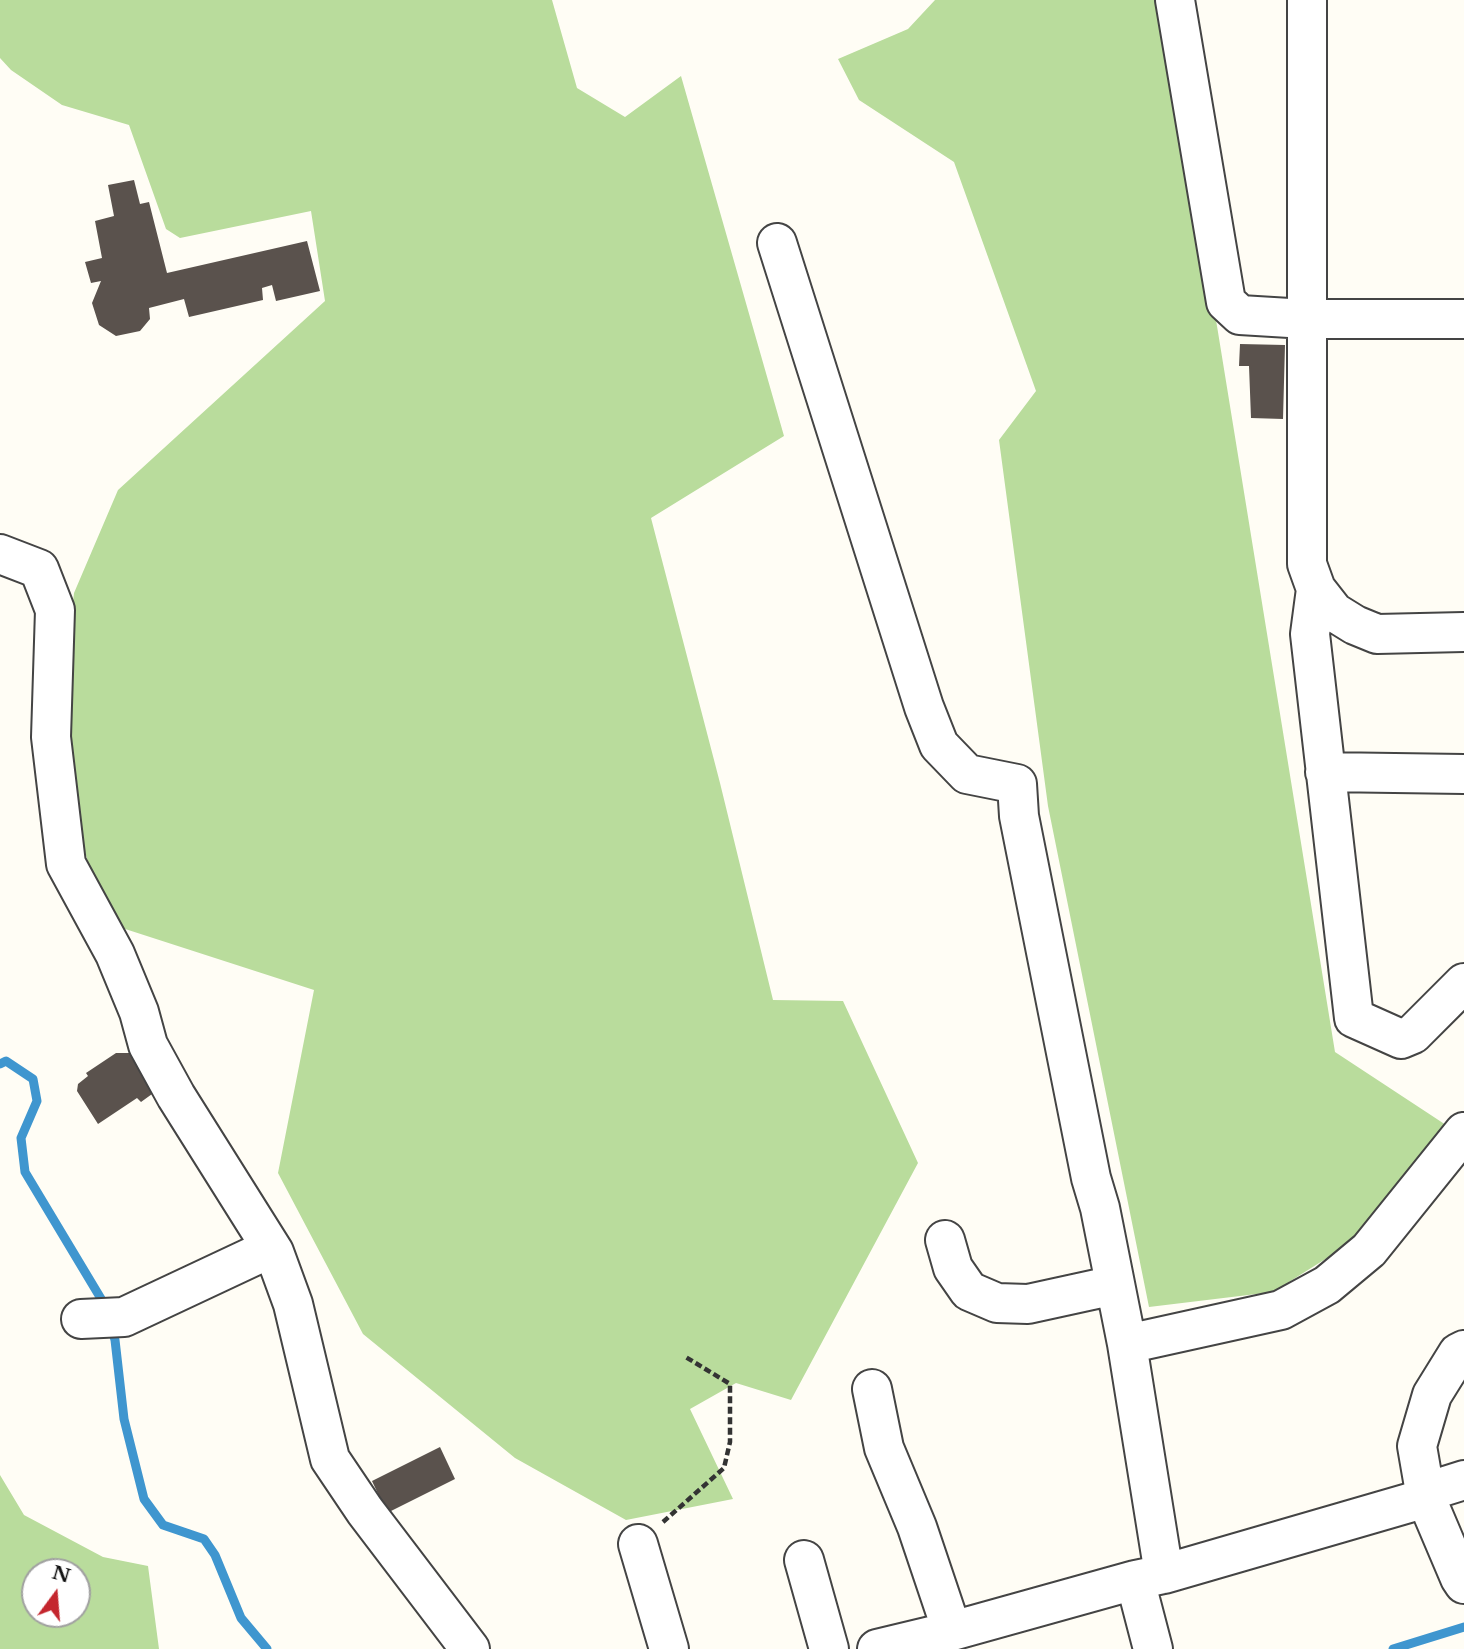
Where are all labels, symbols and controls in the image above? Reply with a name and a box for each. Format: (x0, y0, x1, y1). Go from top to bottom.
north arrow (21, 1558, 91, 1628)
text: N (50, 1561, 73, 1588)

